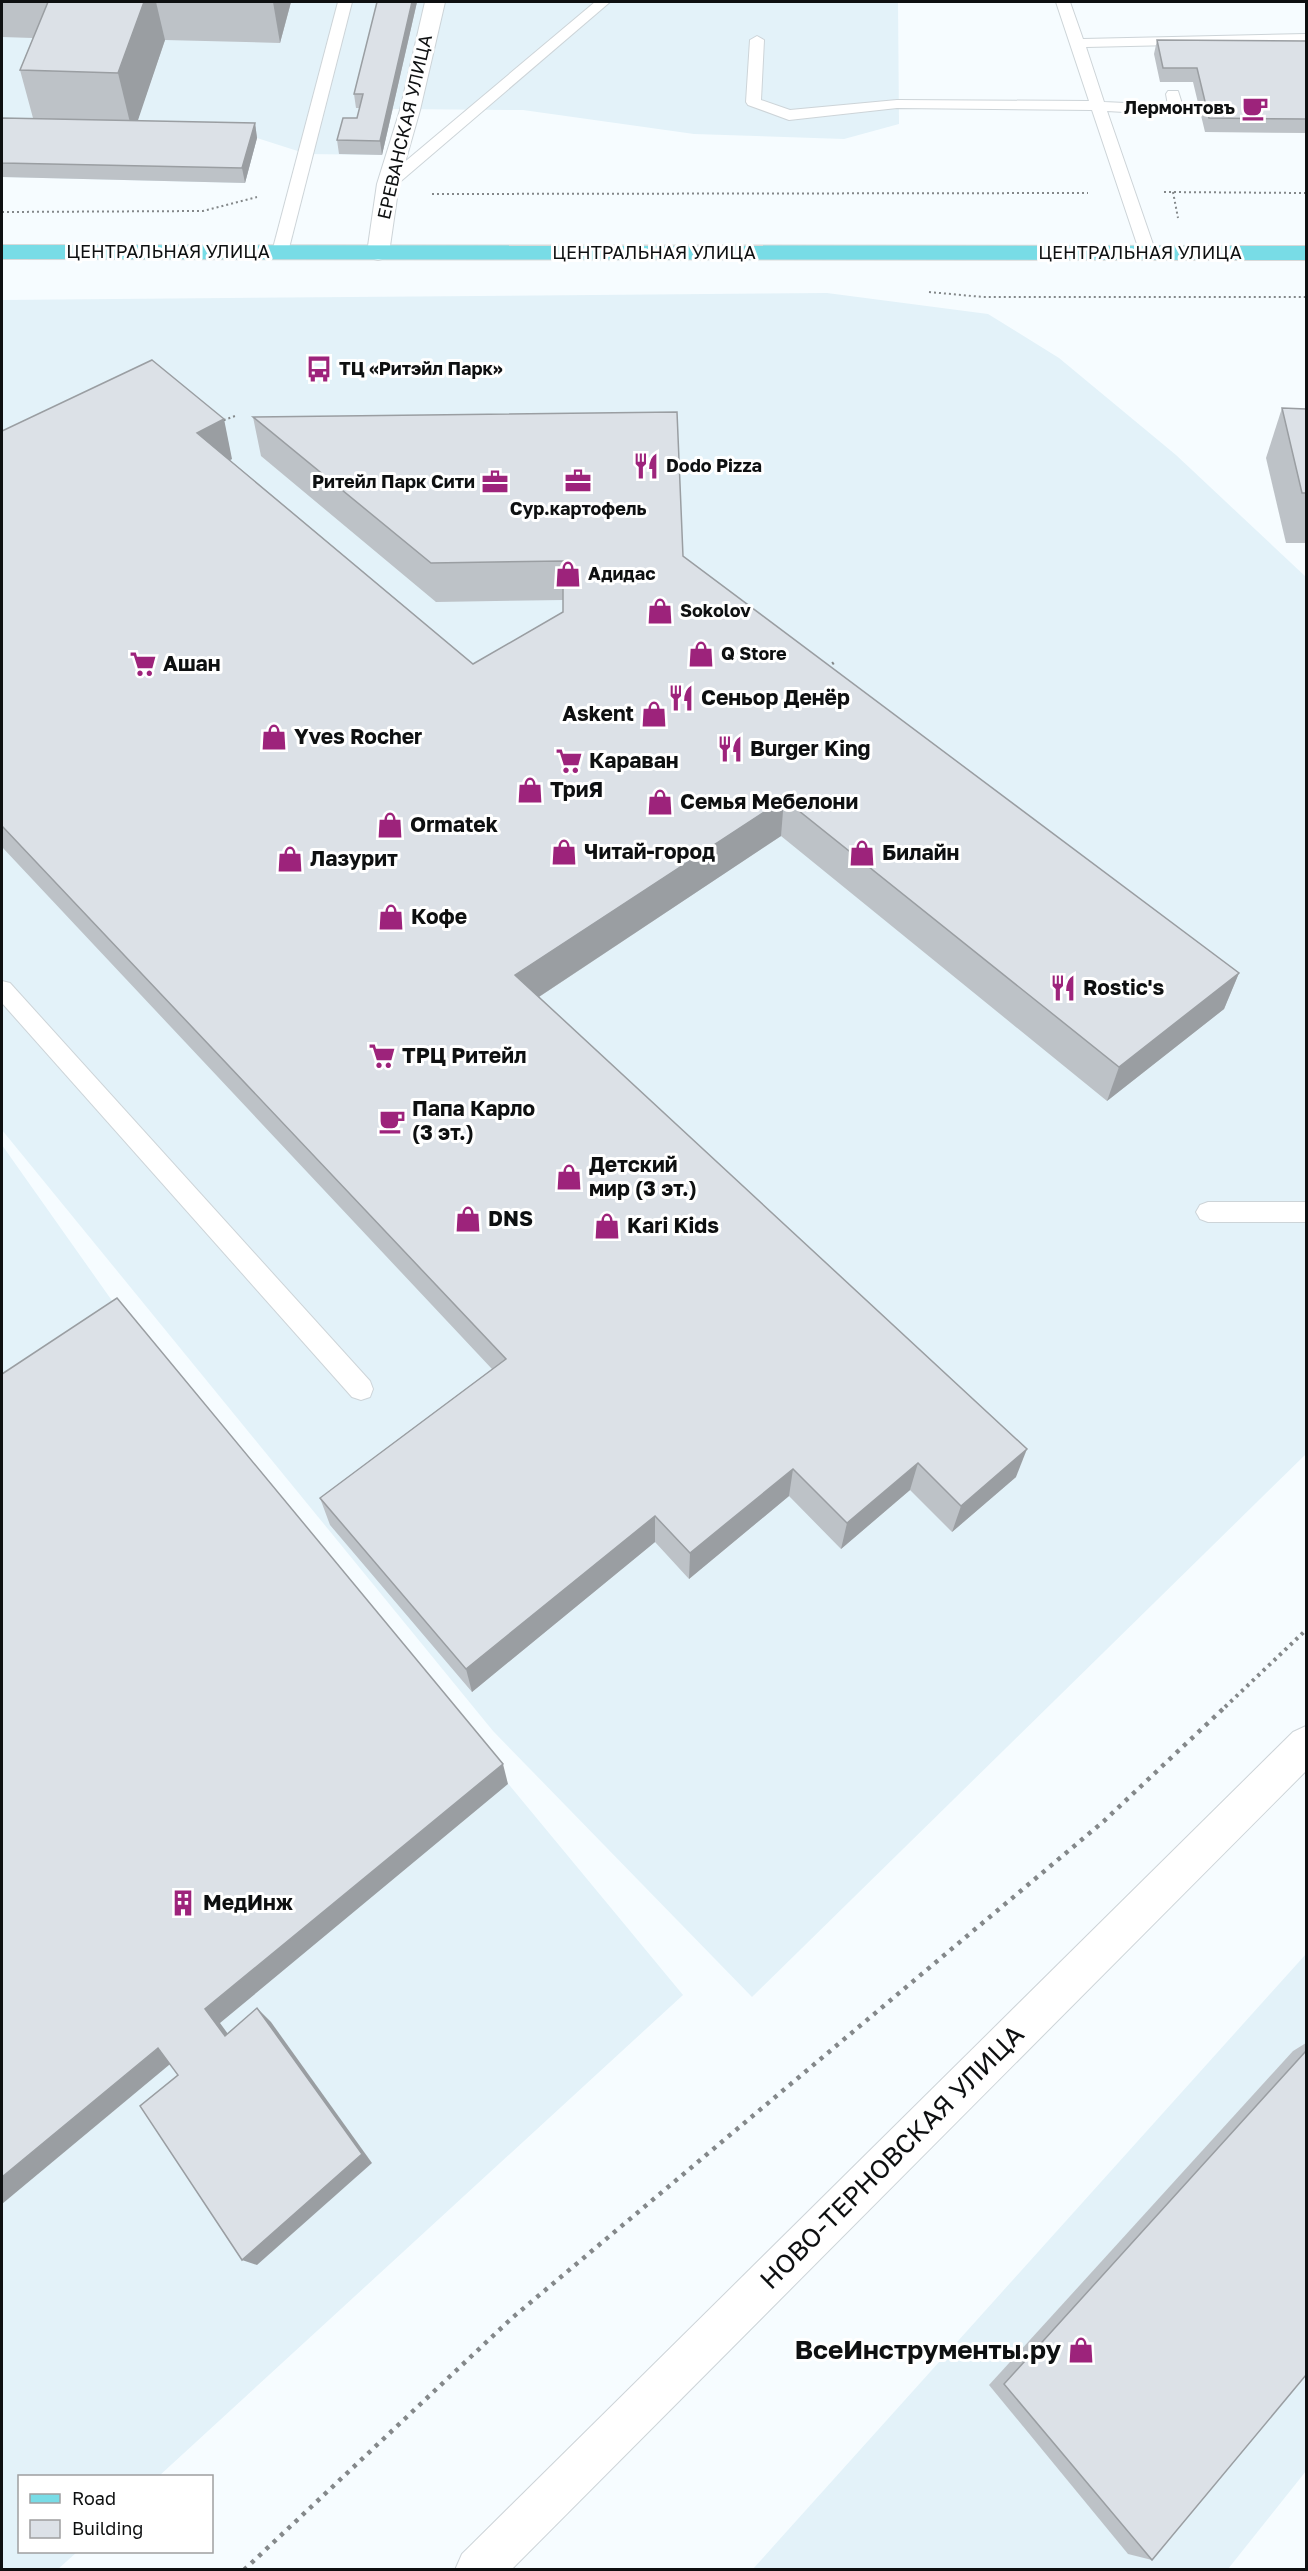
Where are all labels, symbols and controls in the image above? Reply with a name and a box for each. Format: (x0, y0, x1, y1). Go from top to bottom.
street label: ЕРЕВАНСКАЯ УЛИЦА (372, 32, 436, 221)
cafe icon: Лермонтовъ (1240, 93, 1270, 123)
place label: Лермонтовъ (1124, 96, 1235, 118)
street label: ЦЕНТРАЛЬНАЯ УЛИЦА (66, 240, 270, 262)
street label: ЦЕНТРАЛЬНАЯ УЛИЦА (552, 241, 756, 263)
street label: ЦЕНТРАЛЬНАЯ УЛИЦА (1038, 241, 1242, 263)
bus stop icon: ТЦ «Ритэйл Парк» (304, 354, 334, 384)
place label: ТЦ «Ритэйл Парк» (339, 357, 503, 379)
restaurant icon: Dodo Pizza (631, 451, 661, 481)
place label: Dodo Pizza (666, 454, 762, 476)
office icon: Сур.картофель (563, 466, 593, 496)
office icon: Ритейл Парк Сити (480, 467, 510, 497)
place label: Ритейл Парк Сити (312, 470, 475, 492)
place label: Сур.картофель (510, 497, 646, 519)
shop icon: Адидас (553, 559, 583, 589)
place label: Адидас (588, 562, 656, 584)
shop icon: Sokolov (645, 596, 675, 626)
place label: Sokolov (680, 599, 751, 621)
shop icon: Q Store (686, 639, 716, 669)
place label: Q Store (721, 642, 787, 664)
supermarket icon: Ашан (128, 649, 158, 679)
place label: Ашан (163, 650, 221, 676)
restaurant icon: Сеньор Денёр (666, 683, 696, 713)
place label: Сеньор Денёр (701, 684, 850, 710)
shop icon: Askent (639, 699, 669, 729)
place label: Askent (562, 700, 634, 726)
shop icon: Yves Rocher (259, 722, 289, 752)
place label: Yves Rocher (294, 723, 422, 749)
restaurant icon: Burger King (715, 734, 745, 764)
place label: Burger King (750, 735, 871, 761)
supermarket icon: Караван (554, 746, 584, 776)
place label: Караван (589, 747, 679, 773)
shop icon: ТриЯ (515, 775, 545, 805)
place label: ТриЯ (550, 776, 603, 802)
shop icon: Семья Мебелони (645, 787, 675, 817)
place label: Семья Мебелони (680, 788, 858, 814)
shop icon: Ormatek (375, 810, 405, 840)
place label: Ormatek (410, 811, 498, 837)
shop icon: Читай-город (549, 837, 579, 867)
place label: Читай-город (584, 838, 715, 864)
shop icon: Билайн (847, 838, 877, 868)
place label: Билайн (882, 839, 959, 865)
shop icon: Лазурит (275, 844, 305, 874)
place label: Лазурит (310, 845, 398, 871)
shop icon: Кофе (376, 902, 406, 932)
place label: Кофе (411, 903, 467, 929)
restaurant icon: Rostic's (1048, 973, 1078, 1003)
place label: Rostic's (1083, 974, 1165, 1000)
supermarket icon: ТРЦ Ритейл (367, 1041, 397, 1071)
place label: ТРЦ Ритейл (402, 1042, 527, 1068)
place label: Папа Карло (3 эт.) (412, 1095, 535, 1145)
cafe icon: Папа Карло (3 эт.) (377, 1106, 407, 1136)
place label: Детский мир (3 эт.) (589, 1151, 697, 1201)
shop icon: Детский мир (3 эт.) (554, 1162, 584, 1192)
shop icon: DNS (453, 1204, 483, 1234)
place label: DNS (488, 1205, 533, 1231)
shop icon: Kari Kids (592, 1211, 622, 1241)
place label: Kari Kids (627, 1212, 719, 1238)
building icon: МедИнж (168, 1888, 198, 1918)
place label: МедИнж (203, 1889, 294, 1915)
street label: НОВО-ТЕРНОВСКАЯ УЛИЦА (753, 2018, 1030, 2295)
place label: ВсеИнструменты.ру (795, 2334, 1061, 2365)
shop icon: ВсеИнструменты.ру (1066, 2335, 1096, 2365)
legend (18, 2475, 213, 2553)
text: Road (72, 2487, 116, 2509)
text: Building (72, 2517, 143, 2539)

